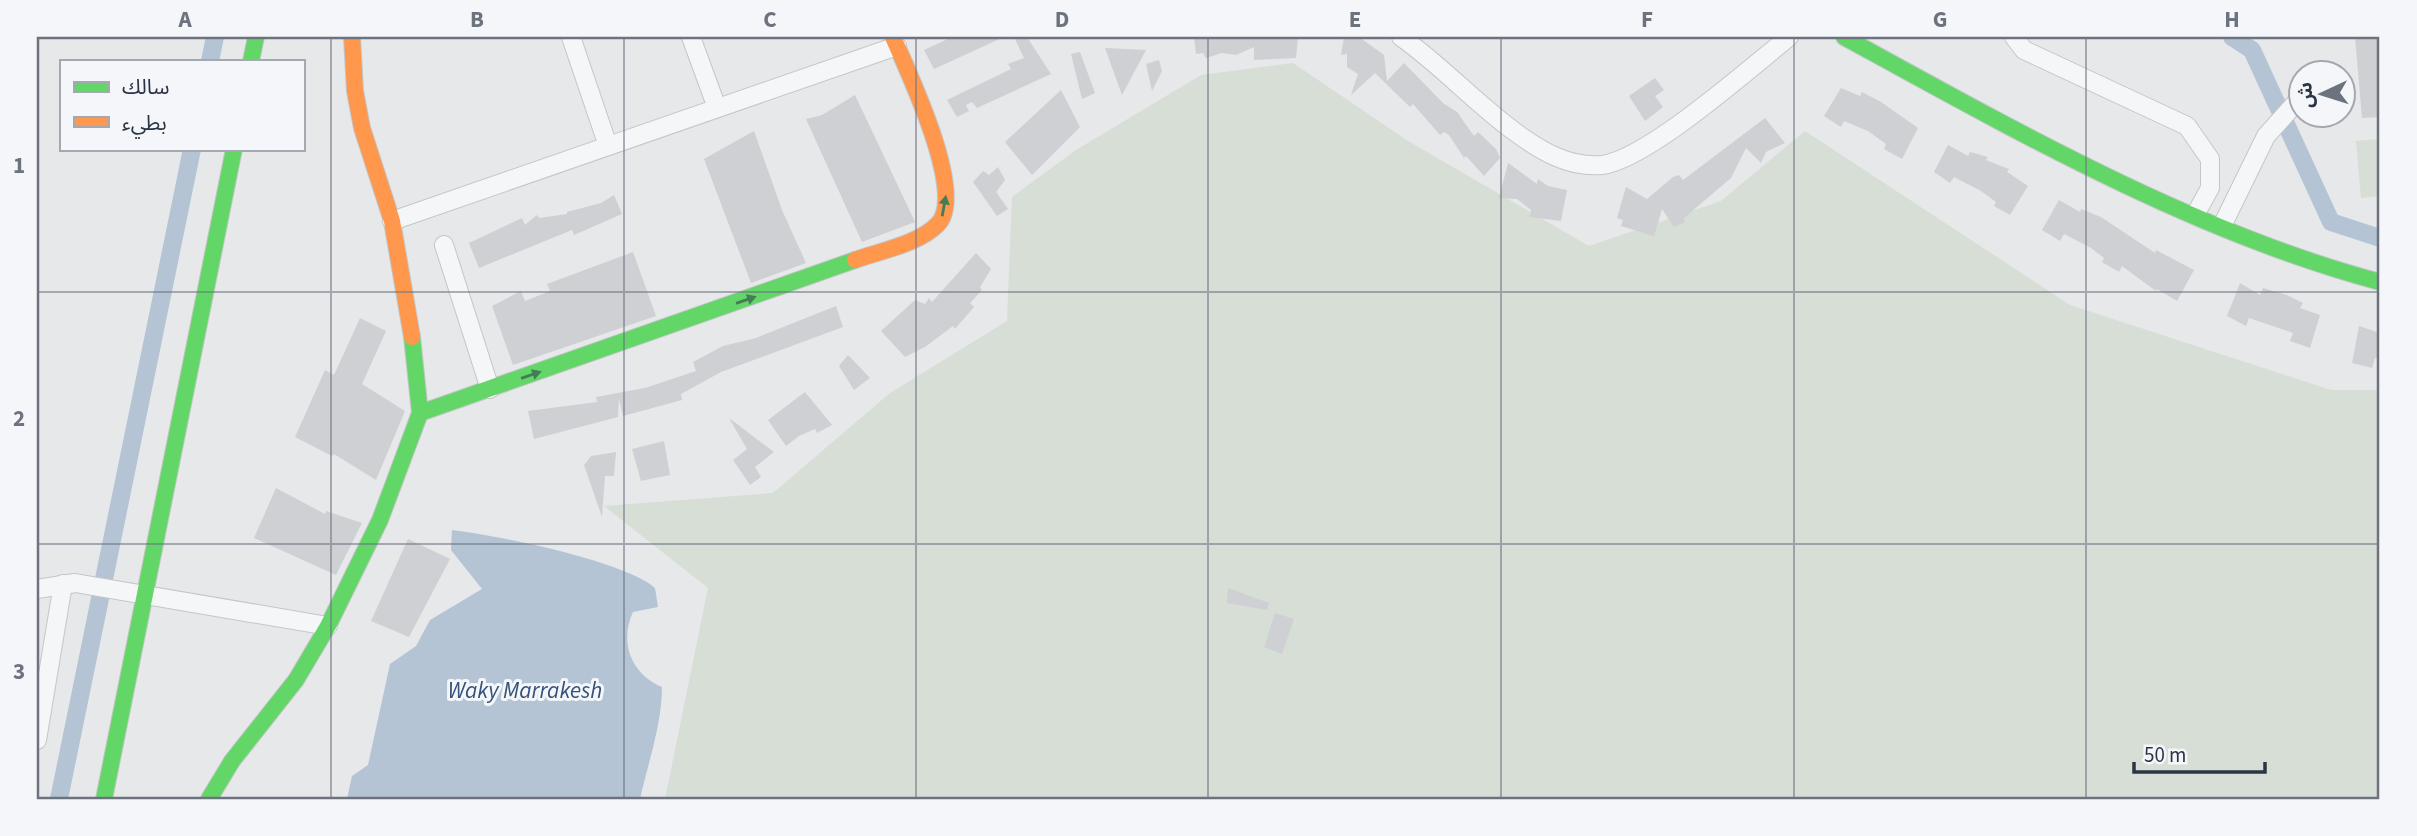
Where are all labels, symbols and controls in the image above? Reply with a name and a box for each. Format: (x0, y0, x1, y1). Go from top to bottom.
text: A (177, 3, 192, 36)
text: B (470, 3, 484, 36)
text: C (763, 3, 777, 36)
text: D (1055, 3, 1069, 36)
text: E (1349, 3, 1361, 36)
text: F (1641, 3, 1653, 36)
text: G (1933, 3, 1947, 36)
text: H (2224, 3, 2240, 36)
legend (60, 60, 304, 150)
north arrow (2288, 60, 2358, 130)
text: سالك (122, 72, 169, 102)
text: ش (2292, 81, 2321, 109)
text: بطيء (122, 108, 167, 139)
text: 1 (13, 149, 25, 182)
one-way arrow (939, 195, 950, 217)
one-way arrow (735, 294, 756, 305)
one-way arrow (520, 369, 541, 380)
text: 2 (13, 402, 25, 435)
text: 3 (13, 655, 25, 688)
water label: Waky Marrakesh (448, 674, 602, 707)
scale bar (2134, 731, 2265, 775)
text: 50 m (2144, 740, 2186, 770)

